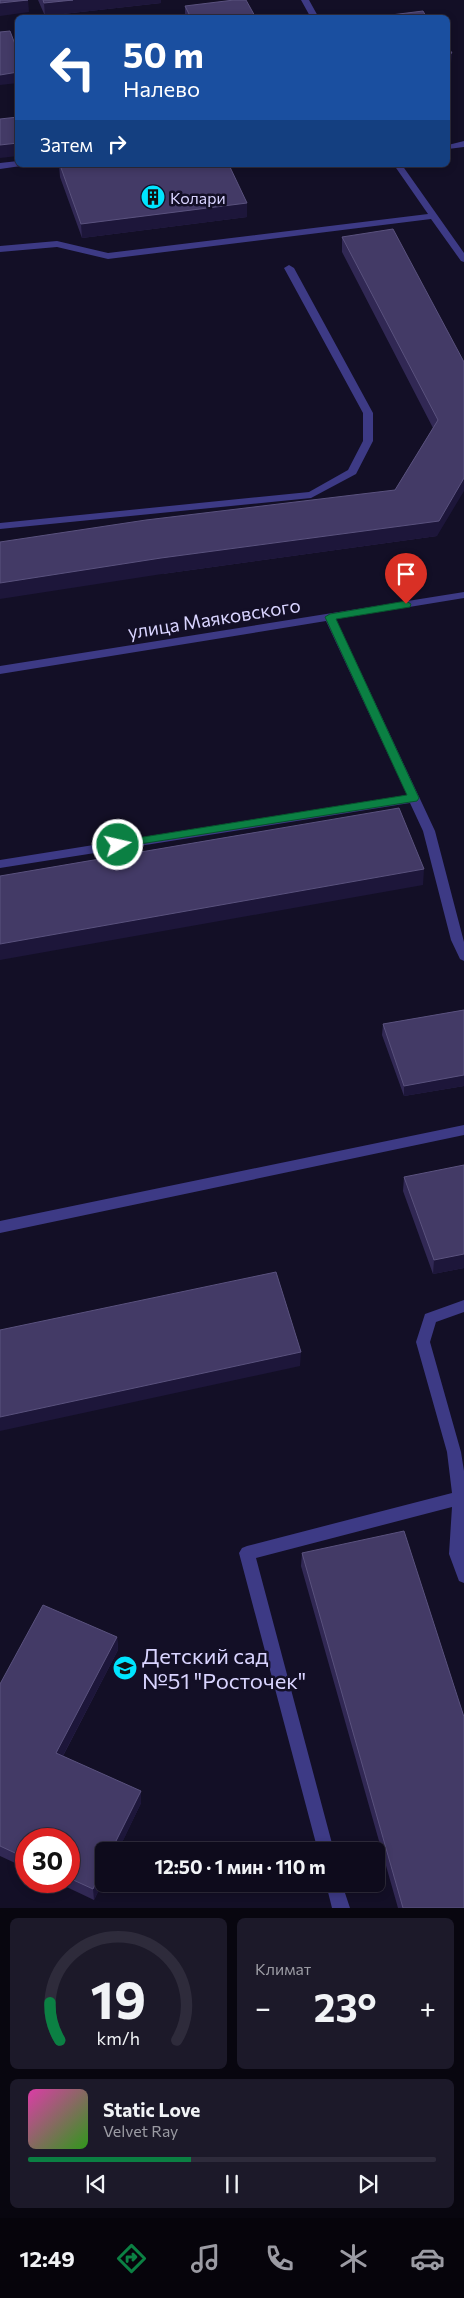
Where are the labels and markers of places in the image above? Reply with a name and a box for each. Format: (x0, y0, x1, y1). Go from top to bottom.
building icon: Колари (140, 184, 166, 210)
place label: Колари (170, 188, 226, 207)
pin (385, 553, 427, 604)
place label: Детский сад №51 "Росточек" (142, 1642, 306, 1694)
school or university icon: Детский сад №51 "Росточек" (112, 1655, 138, 1681)

